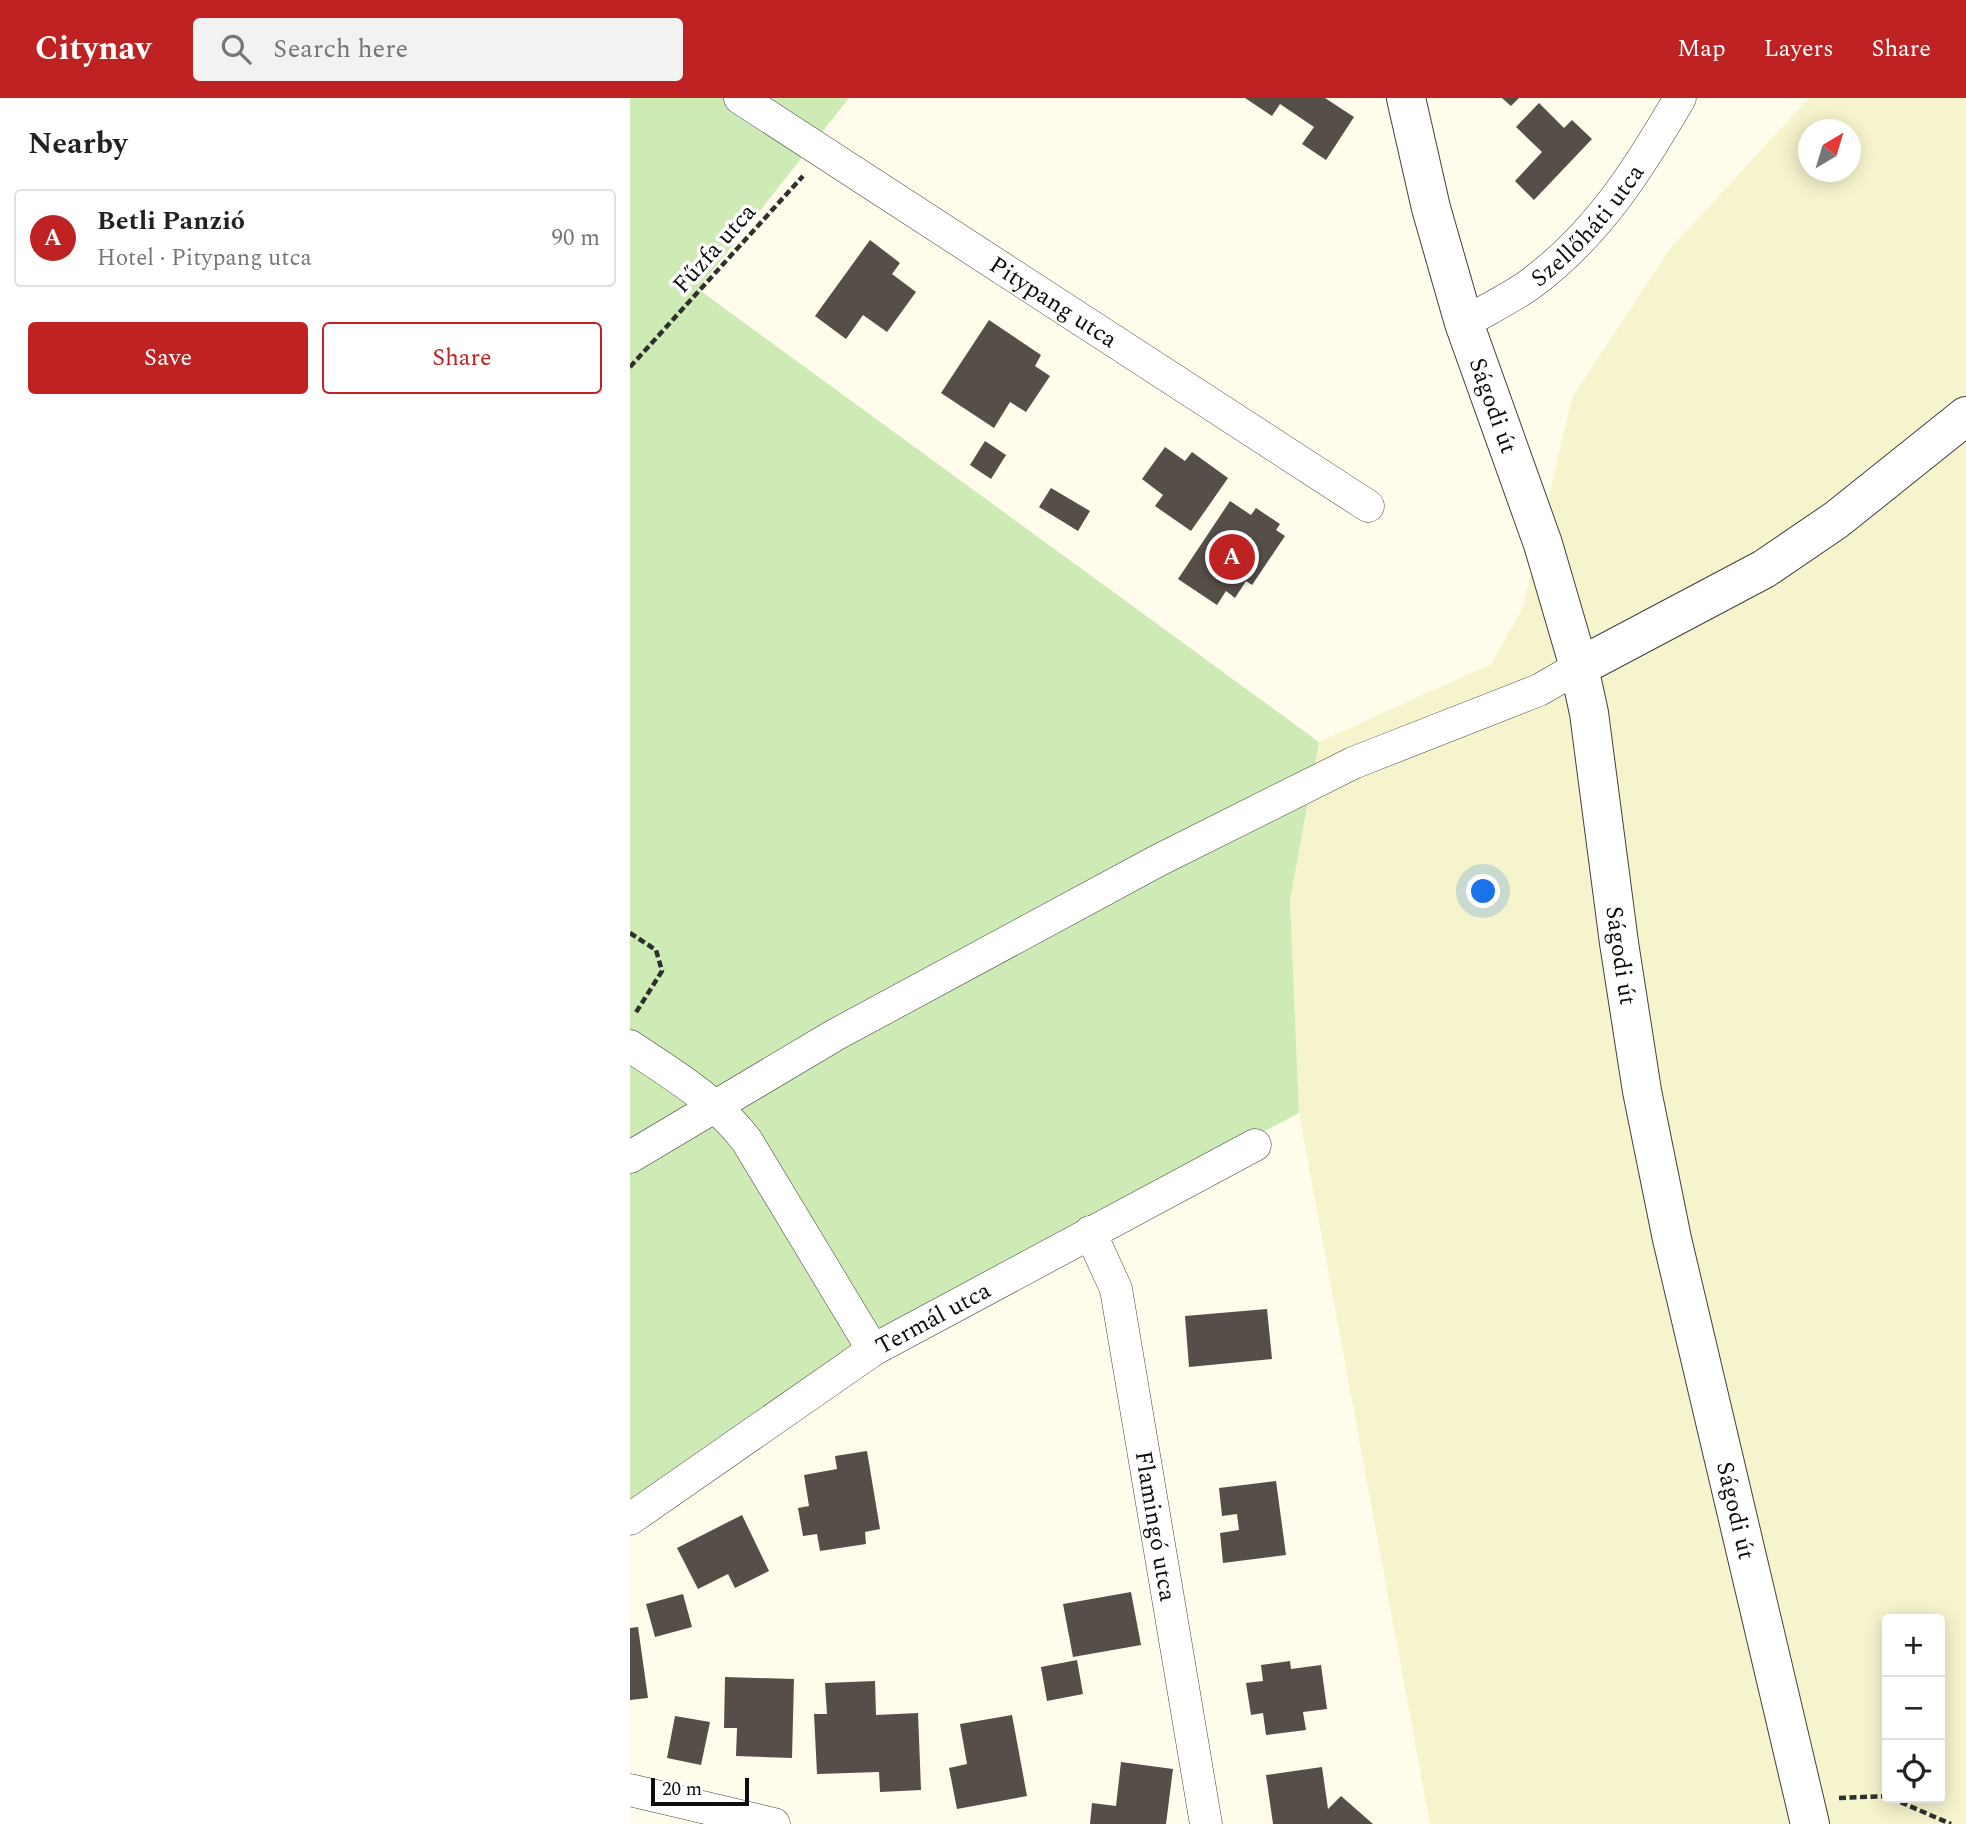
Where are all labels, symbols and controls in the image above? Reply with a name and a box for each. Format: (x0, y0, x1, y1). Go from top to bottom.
search box (193, 18, 683, 81)
text: Citynav (35, 24, 151, 74)
text: Search here (273, 29, 408, 69)
icon: search (217, 30, 255, 68)
text: Map (1677, 31, 1726, 67)
text: Layers (1764, 31, 1834, 67)
text: Share (1872, 31, 1931, 67)
north arrow (1798, 119, 1861, 182)
text: Nearby (28, 121, 127, 167)
street label: Szellőháti utca (1523, 157, 1654, 296)
street label: Fűzfa utca (664, 195, 765, 302)
text: Betli Panzió (97, 201, 245, 241)
text: A (44, 221, 62, 256)
text: 90 m (551, 221, 600, 256)
text: Hotel · Pitypang utca (97, 241, 312, 276)
street label: Pitypang utca (982, 248, 1125, 358)
button: Save (28, 322, 308, 394)
button: Share (322, 322, 602, 394)
street label: Ságodi út (1459, 353, 1526, 459)
pin: A (1209, 531, 1255, 583)
your location (1466, 874, 1500, 908)
street label: Ságodi út (1595, 904, 1645, 1008)
street label: Termál utca (869, 1273, 998, 1365)
street label: Flamingó utca (1125, 1448, 1185, 1604)
street label: Ságodi út (1706, 1458, 1764, 1563)
map controls (1882, 1614, 1945, 1803)
button: + (1882, 1614, 1945, 1677)
button: − (1882, 1677, 1945, 1740)
button: locate (1882, 1740, 1945, 1803)
scale bar (651, 1775, 749, 1807)
text: 20 m (662, 1775, 702, 1804)

